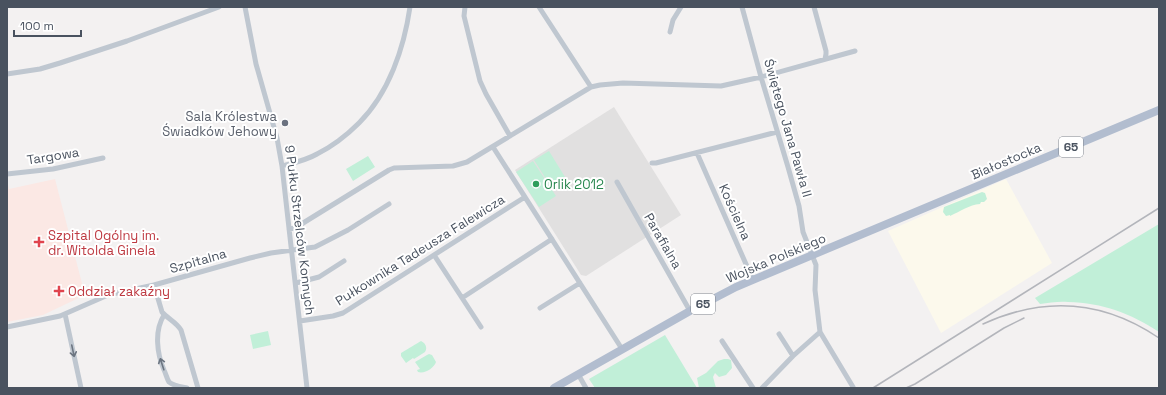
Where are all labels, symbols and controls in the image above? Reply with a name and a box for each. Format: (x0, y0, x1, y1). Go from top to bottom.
scale bar (14, 12, 81, 38)
text: 100 m (20, 18, 54, 34)
street label: Świętego Jana Pawła II (760, 57, 816, 199)
place label: Sala Królestwa Świadków Jehowy (162, 108, 278, 140)
marker: Sala Królestwa Świadków Jehowy (280, 118, 290, 128)
road number: 65 (1059, 137, 1083, 157)
street label: Białostocka (968, 138, 1044, 183)
street label: Targowa (26, 143, 81, 169)
street label: 9 Pułku Strzelców Konnych (281, 144, 319, 316)
place label: Orlik 2012 (544, 176, 604, 193)
marker: Orlik 2012 (531, 179, 541, 189)
street label: Kościelna (715, 181, 755, 243)
street label: Pułkownika Tadeusza Falewicza (332, 190, 508, 309)
street label: Parafialna (640, 210, 686, 272)
place label: Szpital Ogólny im. dr. Witolda Ginela (48, 227, 159, 259)
street label: Wojska Polskiego (723, 229, 829, 287)
marker: Szpital Ogólny im. dr. Witolda Ginela (33, 236, 45, 248)
street label: Szpitalna (168, 245, 229, 277)
place label: Oddział zakaźny (68, 283, 170, 300)
marker: Oddział zakaźny (53, 285, 65, 297)
road number: 65 (691, 294, 715, 314)
one-way arrow (70, 344, 78, 357)
one-way arrow (158, 357, 165, 370)

